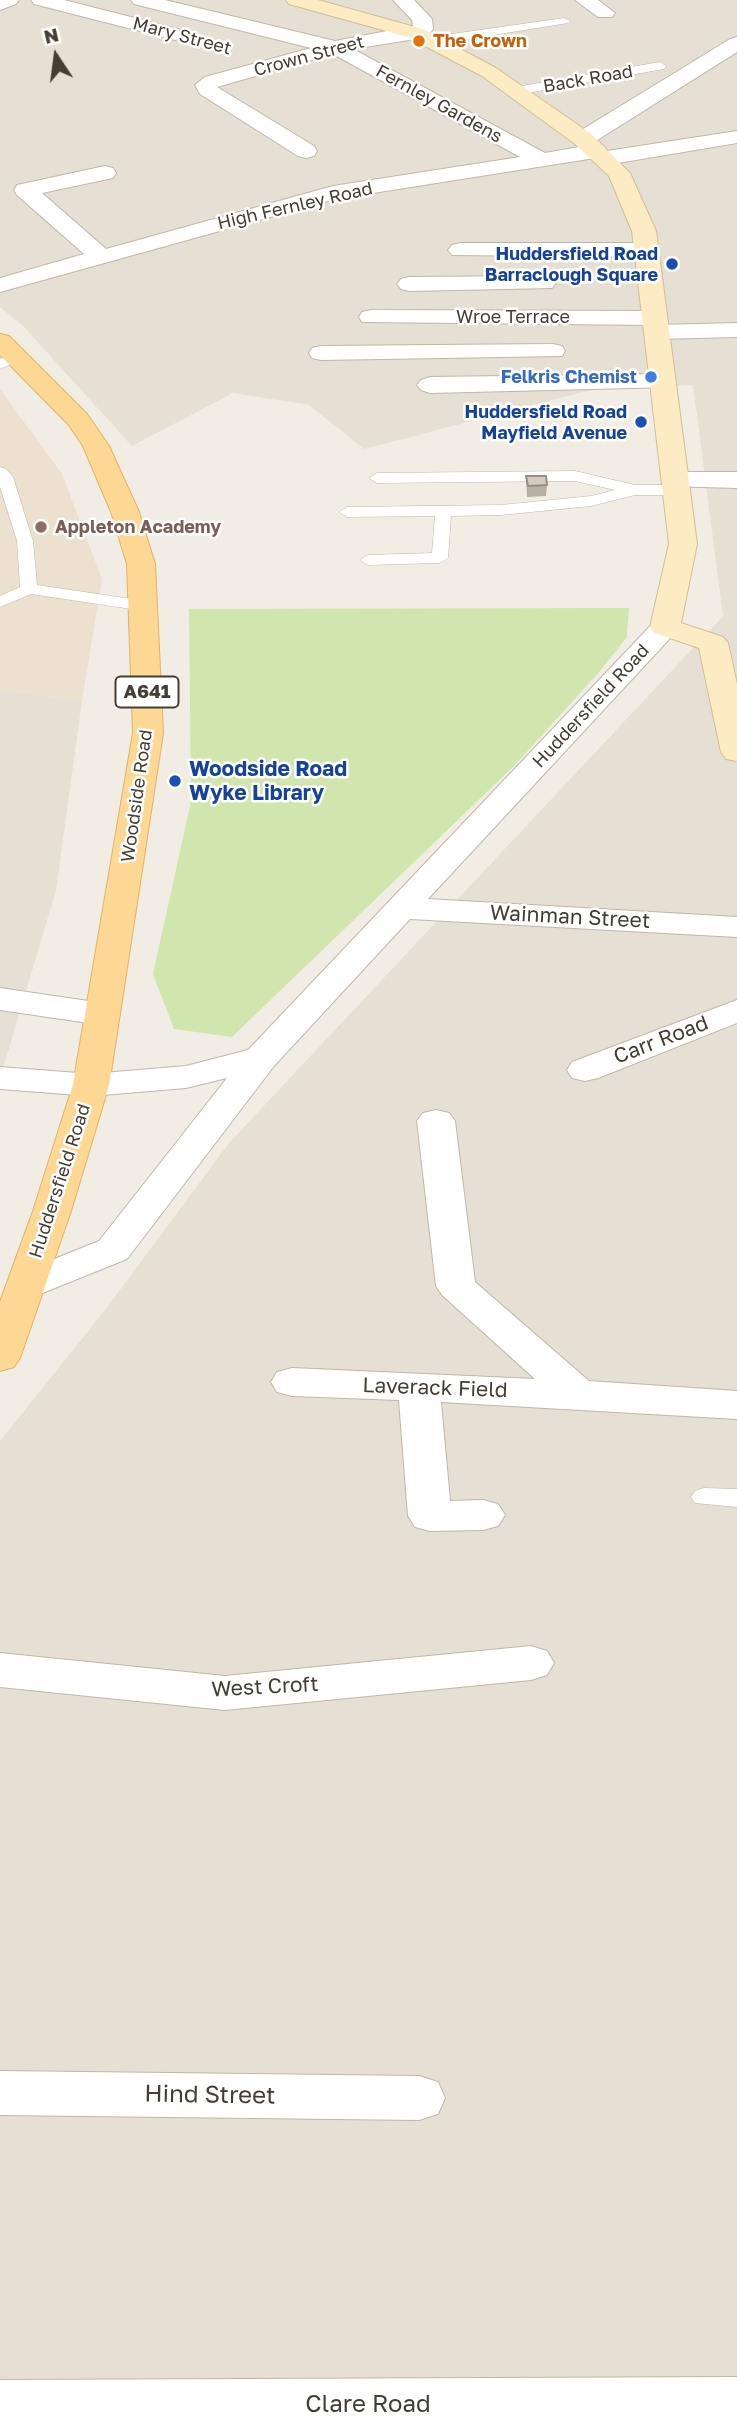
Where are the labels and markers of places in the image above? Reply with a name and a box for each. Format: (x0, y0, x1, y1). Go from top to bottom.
place label: The Crown (433, 30, 527, 52)
marker: The Crown (411, 33, 427, 49)
place label: Huddersfield Road Barraclough Square (485, 243, 658, 286)
marker: Huddersfield Road Barraclough Square (664, 256, 680, 272)
place label: Felkris Chemist (501, 366, 637, 388)
marker: Felkris Chemist (643, 369, 659, 385)
place label: Huddersfield Road Mayfield Avenue (465, 401, 627, 444)
marker: Huddersfield Road Mayfield Avenue (633, 414, 649, 430)
place label: Appleton Academy (55, 516, 221, 538)
marker: Appleton Academy (33, 519, 49, 535)
place label: Woodside Road Wyke Library (189, 756, 347, 806)
marker: Woodside Road Wyke Library (167, 773, 183, 789)

